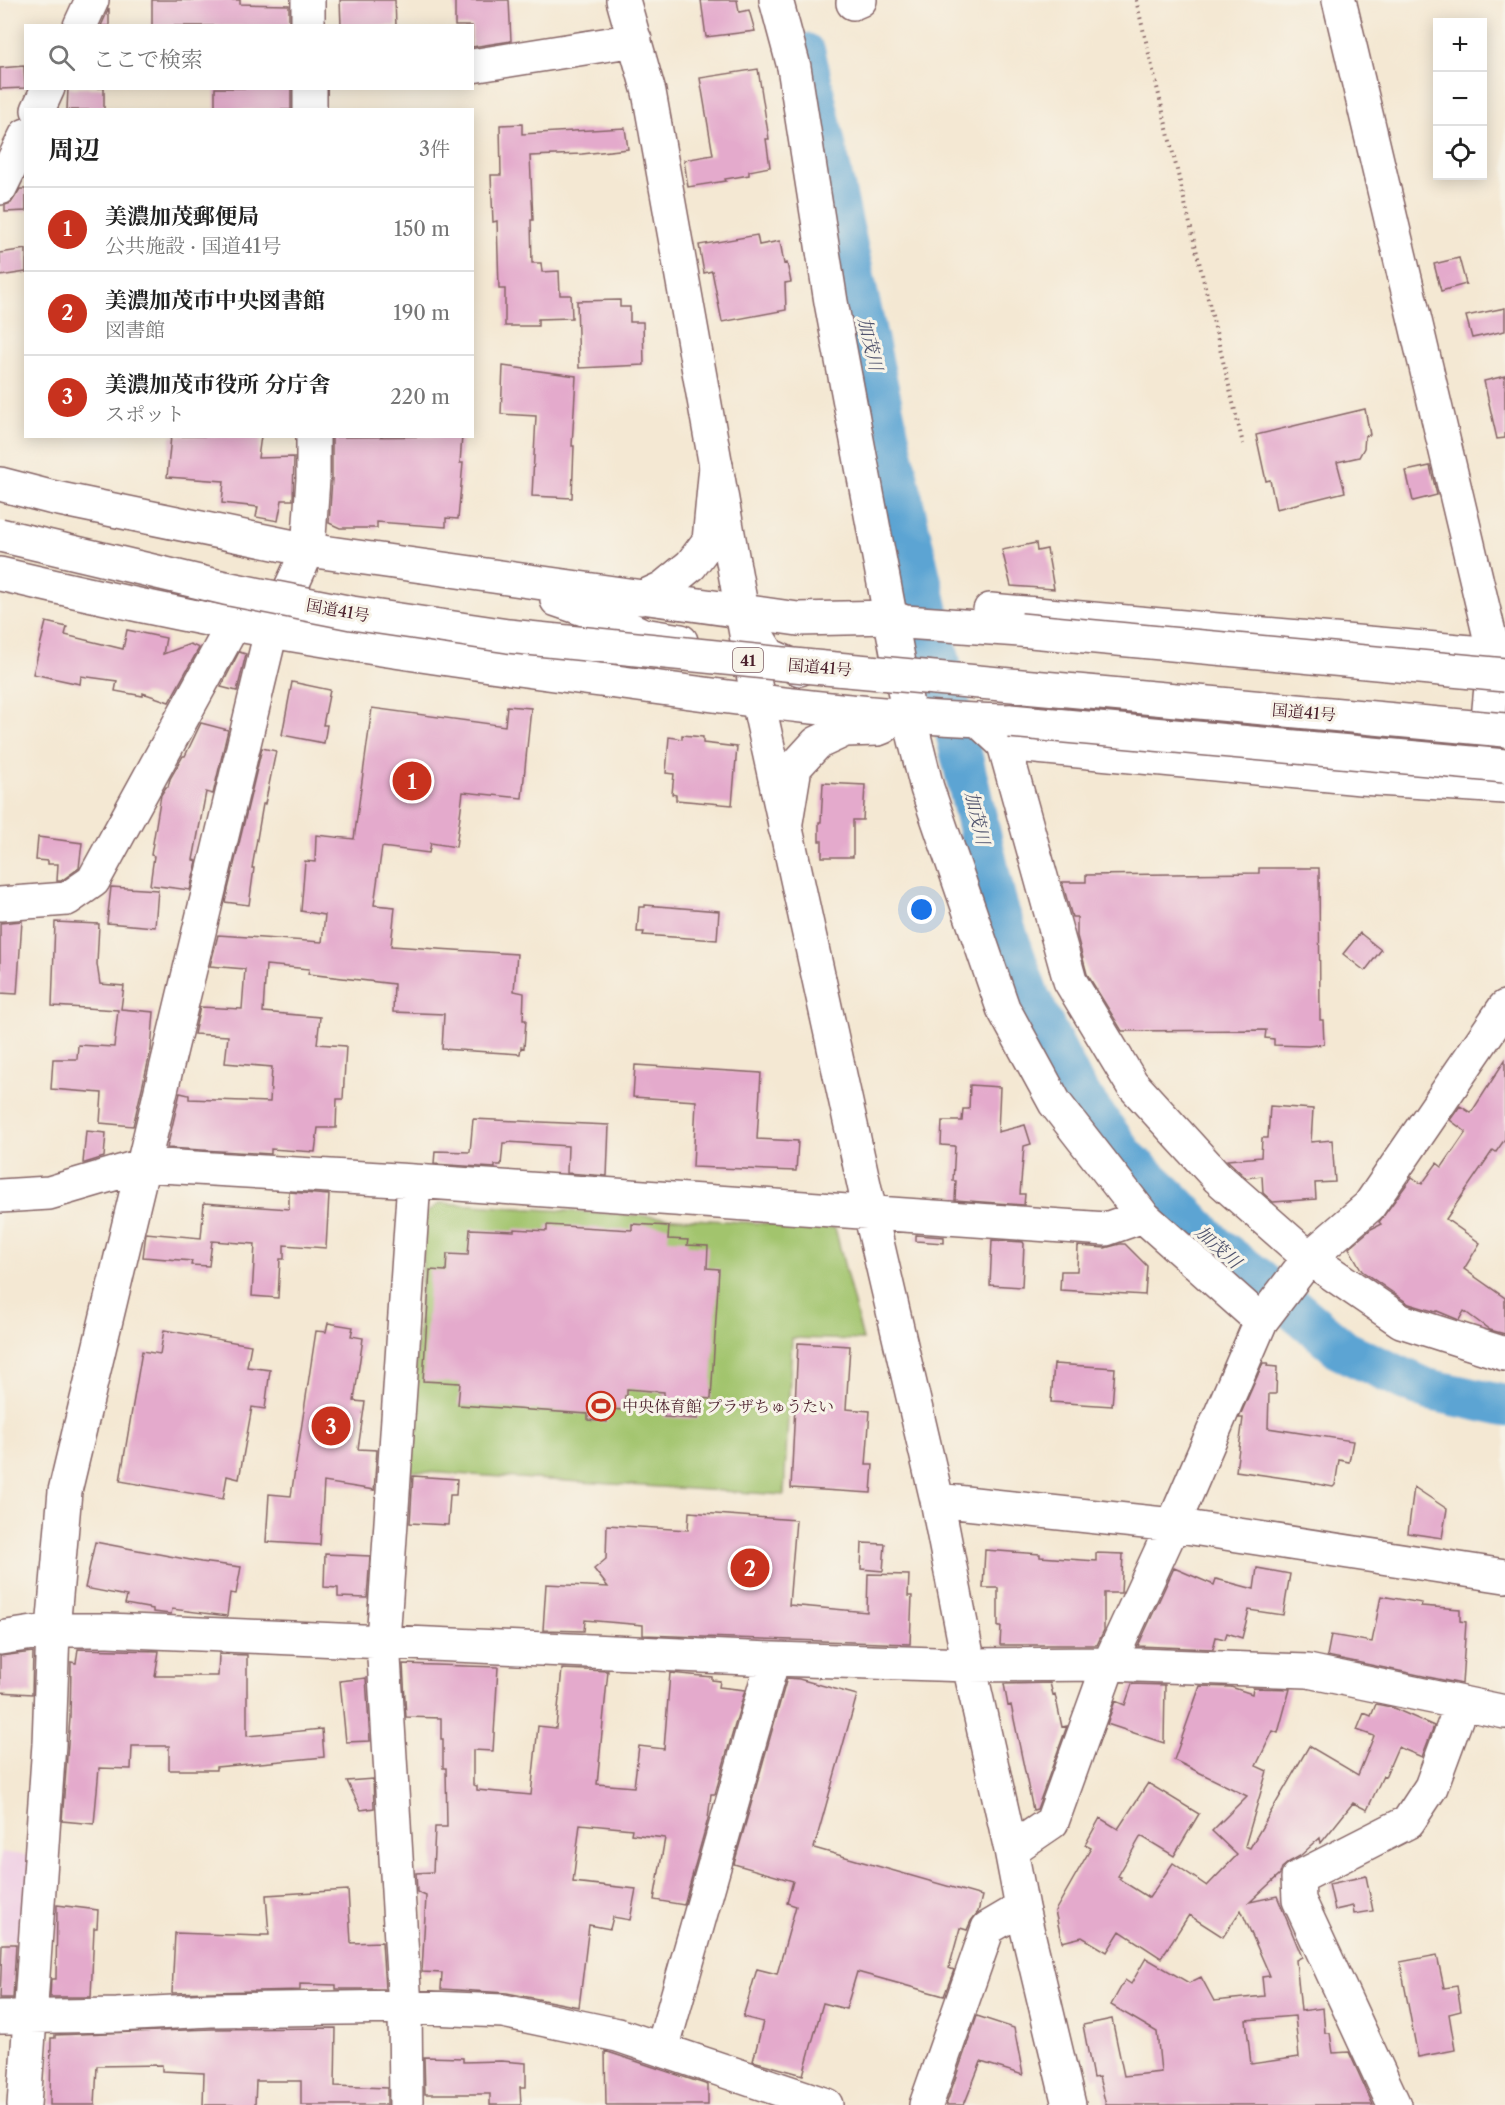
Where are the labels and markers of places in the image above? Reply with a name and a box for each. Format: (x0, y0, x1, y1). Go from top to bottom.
pin: 1 (392, 758, 432, 804)
sports icon: 中央体育館 プラザちゅうたい (585, 1390, 617, 1422)
place label: 中央体育館 プラザちゅうたい (622, 1396, 834, 1416)
pin: 3 (312, 1404, 350, 1448)
pin: 2 (730, 1546, 770, 1590)

